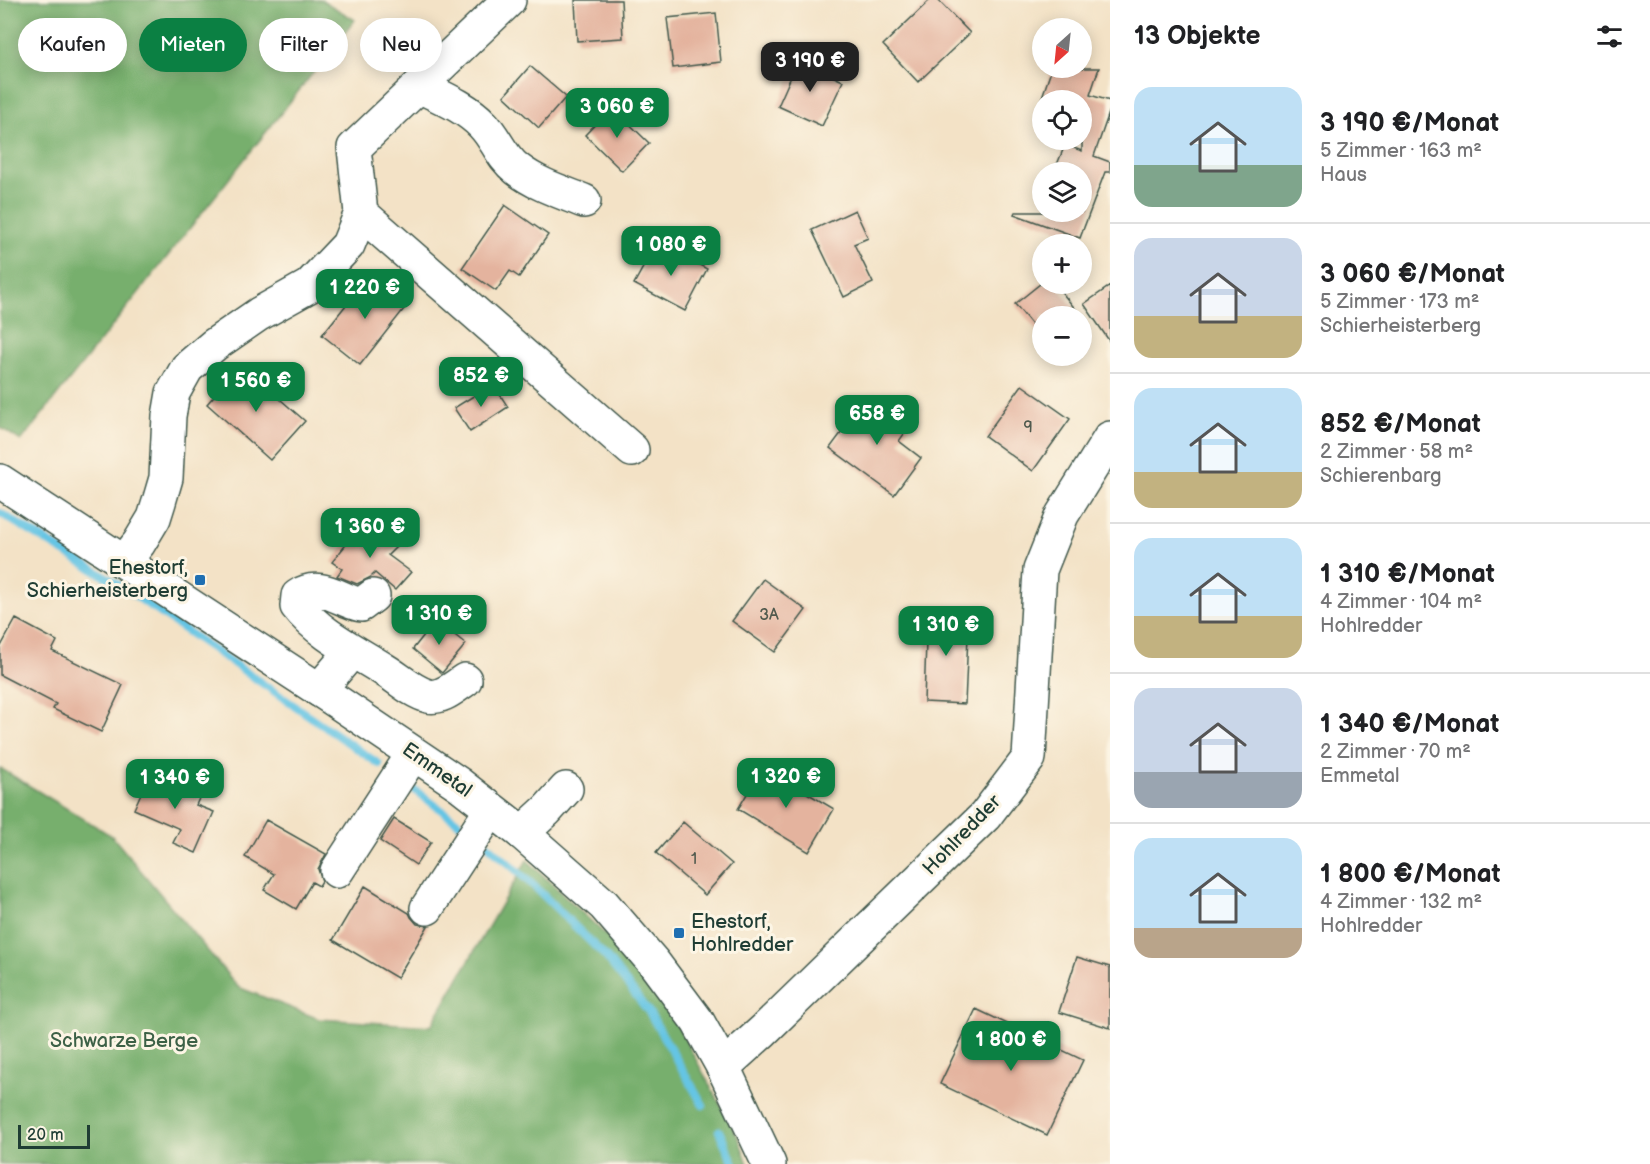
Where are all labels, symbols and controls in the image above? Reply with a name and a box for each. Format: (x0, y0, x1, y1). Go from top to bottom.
chip: Kaufen (18, 18, 127, 72)
chip: Mieten (139, 18, 247, 72)
chip: Filter (259, 18, 348, 72)
chip: Neu (360, 18, 442, 72)
north arrow (1032, 18, 1092, 78)
map controls (1032, 18, 1092, 366)
icon: filters (1593, 20, 1626, 53)
text: 13 Objekte (1134, 21, 1260, 52)
pin: 3 190 € (755, 42, 865, 93)
text: 3 190 € (775, 49, 845, 73)
pin: 3 060 € (562, 88, 672, 139)
button: locate (1032, 90, 1092, 150)
text: 3 060 € (580, 95, 654, 119)
text: 3 190 €/Monat (1320, 108, 1499, 139)
icon: home (1182, 111, 1254, 183)
text: 5 Zimmer · 163 m² (1320, 139, 1482, 163)
button: layers (1032, 162, 1092, 222)
text: Haus (1320, 163, 1367, 187)
pin: 1 080 € (616, 226, 726, 277)
text: 1 080 € (635, 233, 707, 257)
button: + (1032, 234, 1092, 294)
text: 3 060 €/Monat (1320, 259, 1505, 290)
icon: home (1182, 262, 1254, 334)
pin: 1 220 € (310, 269, 420, 320)
text: 1 220 € (330, 276, 400, 300)
text: 5 Zimmer · 173 m² (1320, 290, 1479, 314)
button: − (1032, 306, 1092, 366)
text: Schierheisterberg (1320, 314, 1481, 338)
pin: 852 € (439, 357, 523, 408)
pin: 1 560 € (201, 362, 311, 413)
text: 852 € (453, 364, 509, 388)
text: 1 560 € (221, 369, 291, 393)
pin: 658 € (835, 395, 919, 446)
text: 658 € (849, 402, 905, 426)
text: 852 €/Monat (1320, 409, 1481, 440)
icon: home (1182, 412, 1254, 484)
house number: 9 (1023, 418, 1033, 437)
text: 2 Zimmer · 58 m² (1320, 440, 1473, 464)
text: Schierenbarg (1320, 464, 1441, 488)
pin: 1 360 € (315, 508, 425, 559)
text: 1 360 € (335, 515, 405, 539)
place label: Ehestorf, Schierheisterberg (27, 556, 188, 603)
text: 1 310 €/Monat (1320, 559, 1495, 590)
icon: home (1182, 562, 1254, 634)
marker: Ehestorf, Schierheisterberg (193, 573, 207, 587)
text: 4 Zimmer · 104 m² (1320, 590, 1482, 614)
pin: 1 310 € (384, 595, 494, 646)
text: 1 310 € (406, 602, 472, 626)
house number: 3A (759, 606, 779, 625)
pin: 1 310 € (891, 606, 1001, 657)
text: 1 310 € (913, 613, 979, 637)
text: Hohlredder (1320, 614, 1422, 638)
text: 1 340 €/Monat (1320, 709, 1499, 740)
icon: home (1182, 712, 1254, 784)
street label: Emmetal (398, 737, 476, 803)
text: 2 Zimmer · 70 m² (1320, 740, 1471, 764)
pin: 1 320 € (731, 758, 841, 809)
pin: 1 340 € (120, 759, 230, 810)
text: Emmetal (1320, 764, 1399, 788)
text: 1 320 € (751, 765, 821, 789)
text: 1 340 € (140, 766, 210, 790)
street label: Hohlredder (918, 789, 1007, 880)
house number: 1 (691, 850, 697, 869)
text: 1 800 €/Monat (1320, 859, 1500, 890)
icon: home (1182, 862, 1254, 934)
text: 4 Zimmer · 132 m² (1320, 890, 1482, 914)
place label: Ehestorf, Hohlredder (691, 910, 794, 957)
text: Hohlredder (1320, 914, 1422, 938)
marker: Ehestorf, Hohlredder (672, 926, 686, 940)
pin: 1 800 € (956, 1021, 1066, 1072)
text: 1 800 € (975, 1028, 1047, 1052)
park label: Schwarze Berge (50, 1029, 198, 1053)
scale bar (18, 1122, 90, 1150)
text: 20 m (27, 1126, 63, 1145)

